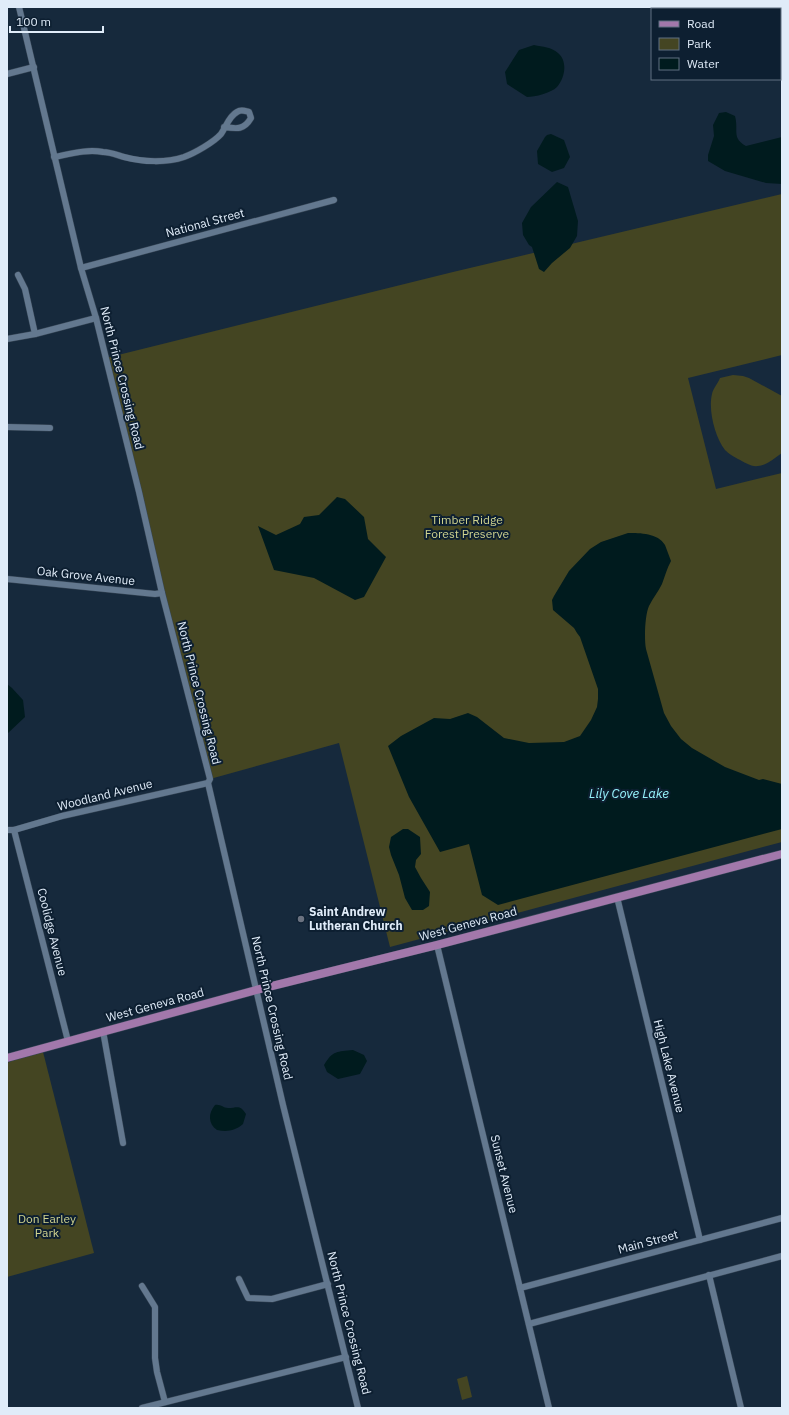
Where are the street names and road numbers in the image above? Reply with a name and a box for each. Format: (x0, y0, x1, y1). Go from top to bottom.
street label: National Street (164, 205, 246, 240)
street label: North Prince Crossing Road (97, 305, 148, 451)
street label: Oak Grove Avenue (36, 563, 136, 588)
street label: North Prince Crossing Road (174, 620, 225, 766)
street label: Woodland Avenue (56, 775, 154, 814)
street label: Coolidge Avenue (34, 886, 71, 978)
street label: West Geneva Road (417, 903, 518, 944)
street label: North Prince Crossing Road (249, 935, 296, 1081)
street label: West Geneva Road (104, 984, 205, 1025)
street label: High Lake Avenue (651, 1018, 688, 1114)
street label: Sunset Avenue (488, 1133, 522, 1215)
street label: Main Street (616, 1226, 680, 1257)
street label: North Prince Crossing Road (324, 1250, 375, 1396)

